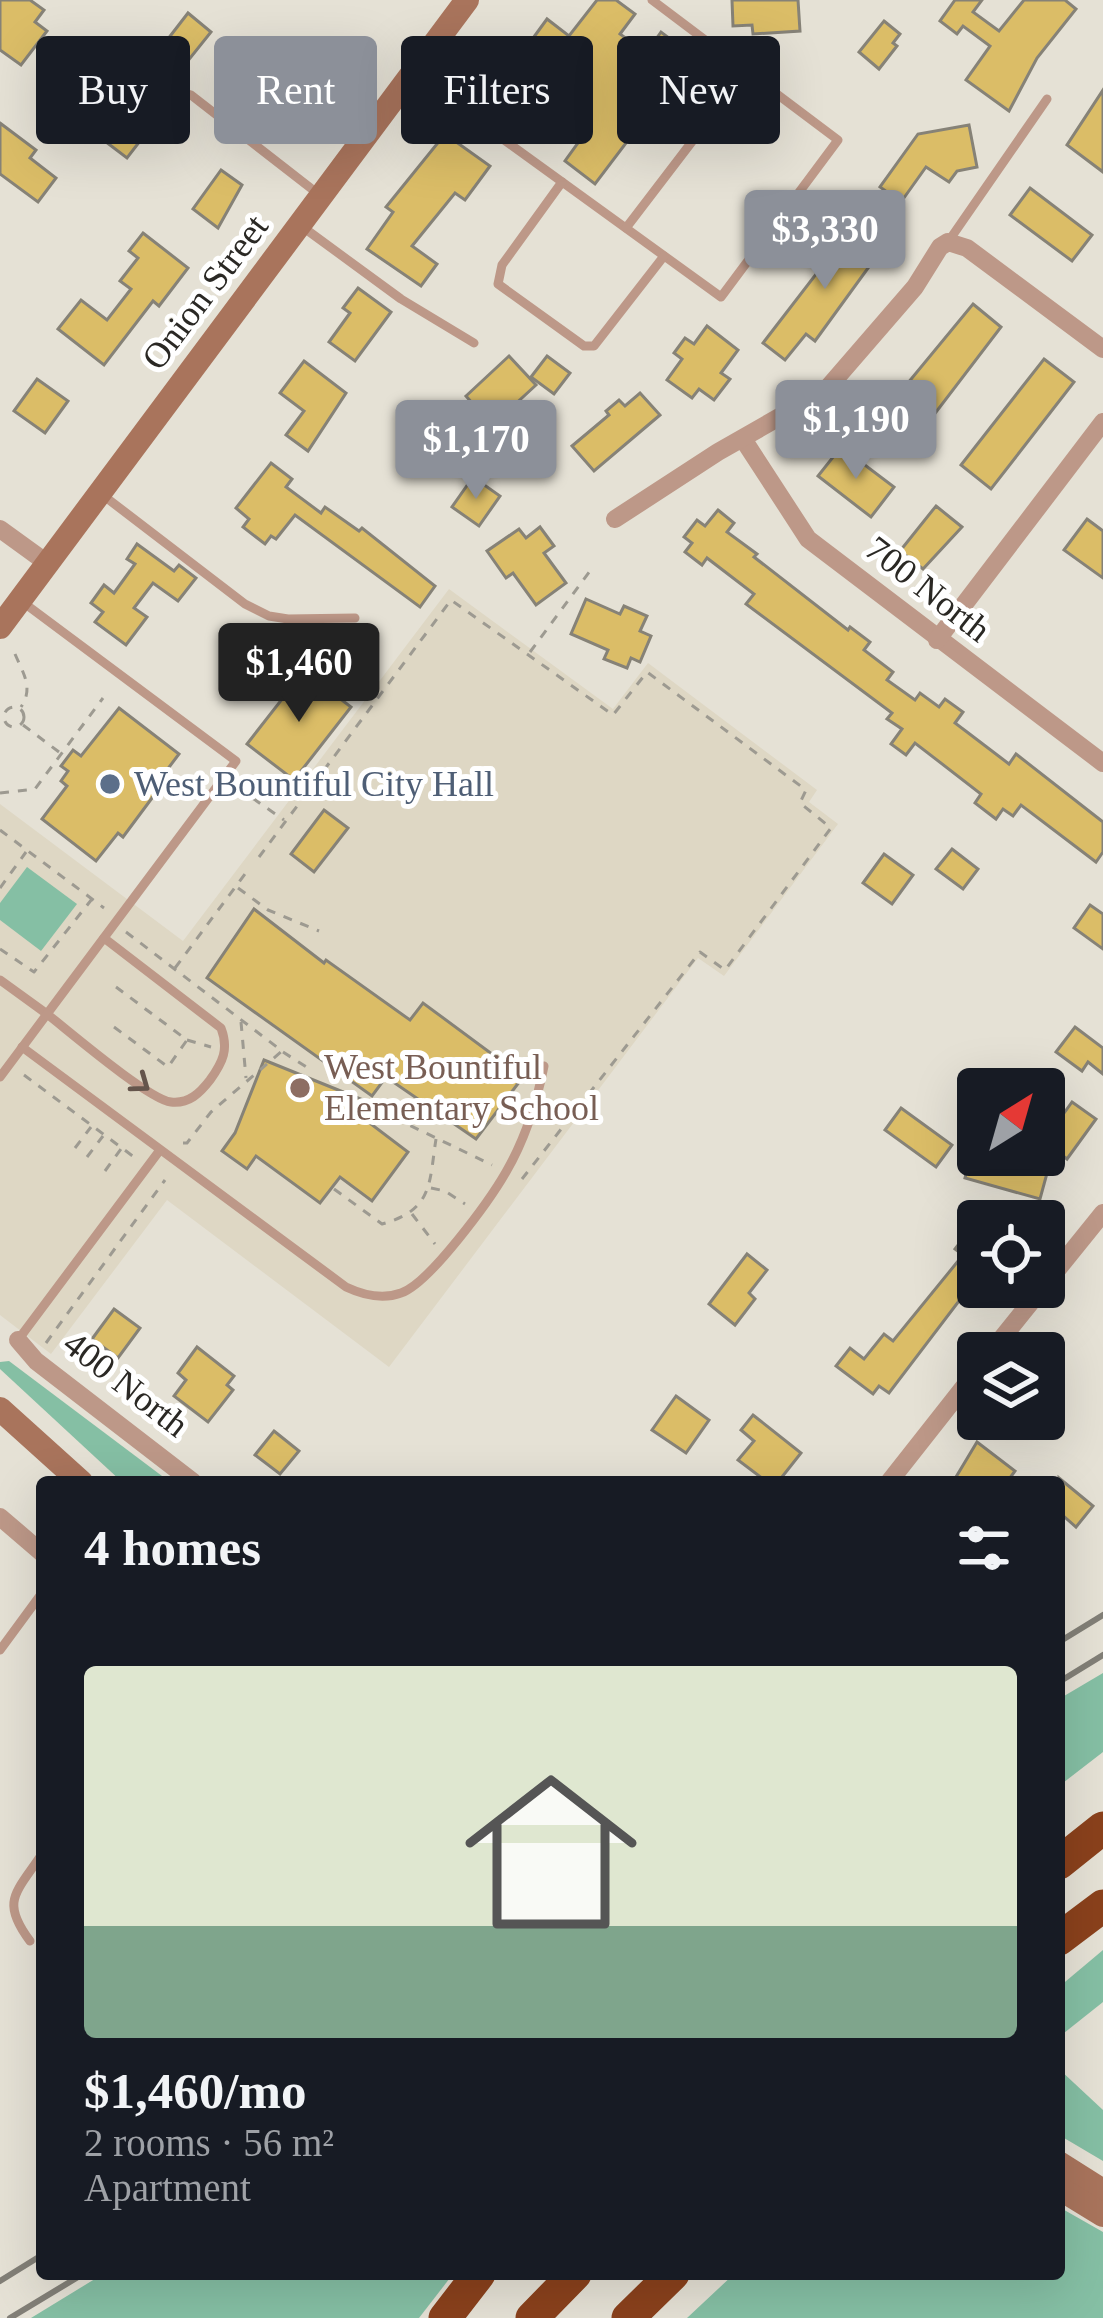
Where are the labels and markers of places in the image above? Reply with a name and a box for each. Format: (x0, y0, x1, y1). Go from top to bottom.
pin: $3,330 (727, 190, 923, 292)
pin: $1,190 (758, 380, 954, 482)
pin: $1,170 (378, 400, 574, 502)
pin: $1,460 (201, 623, 397, 725)
place label: West Bountiful City Hall (134, 764, 494, 804)
marker: West Bountiful City Hall (97, 771, 123, 797)
place label: West Bountiful Elementary School (324, 1047, 599, 1128)
marker: West Bountiful Elementary School (287, 1075, 313, 1101)

